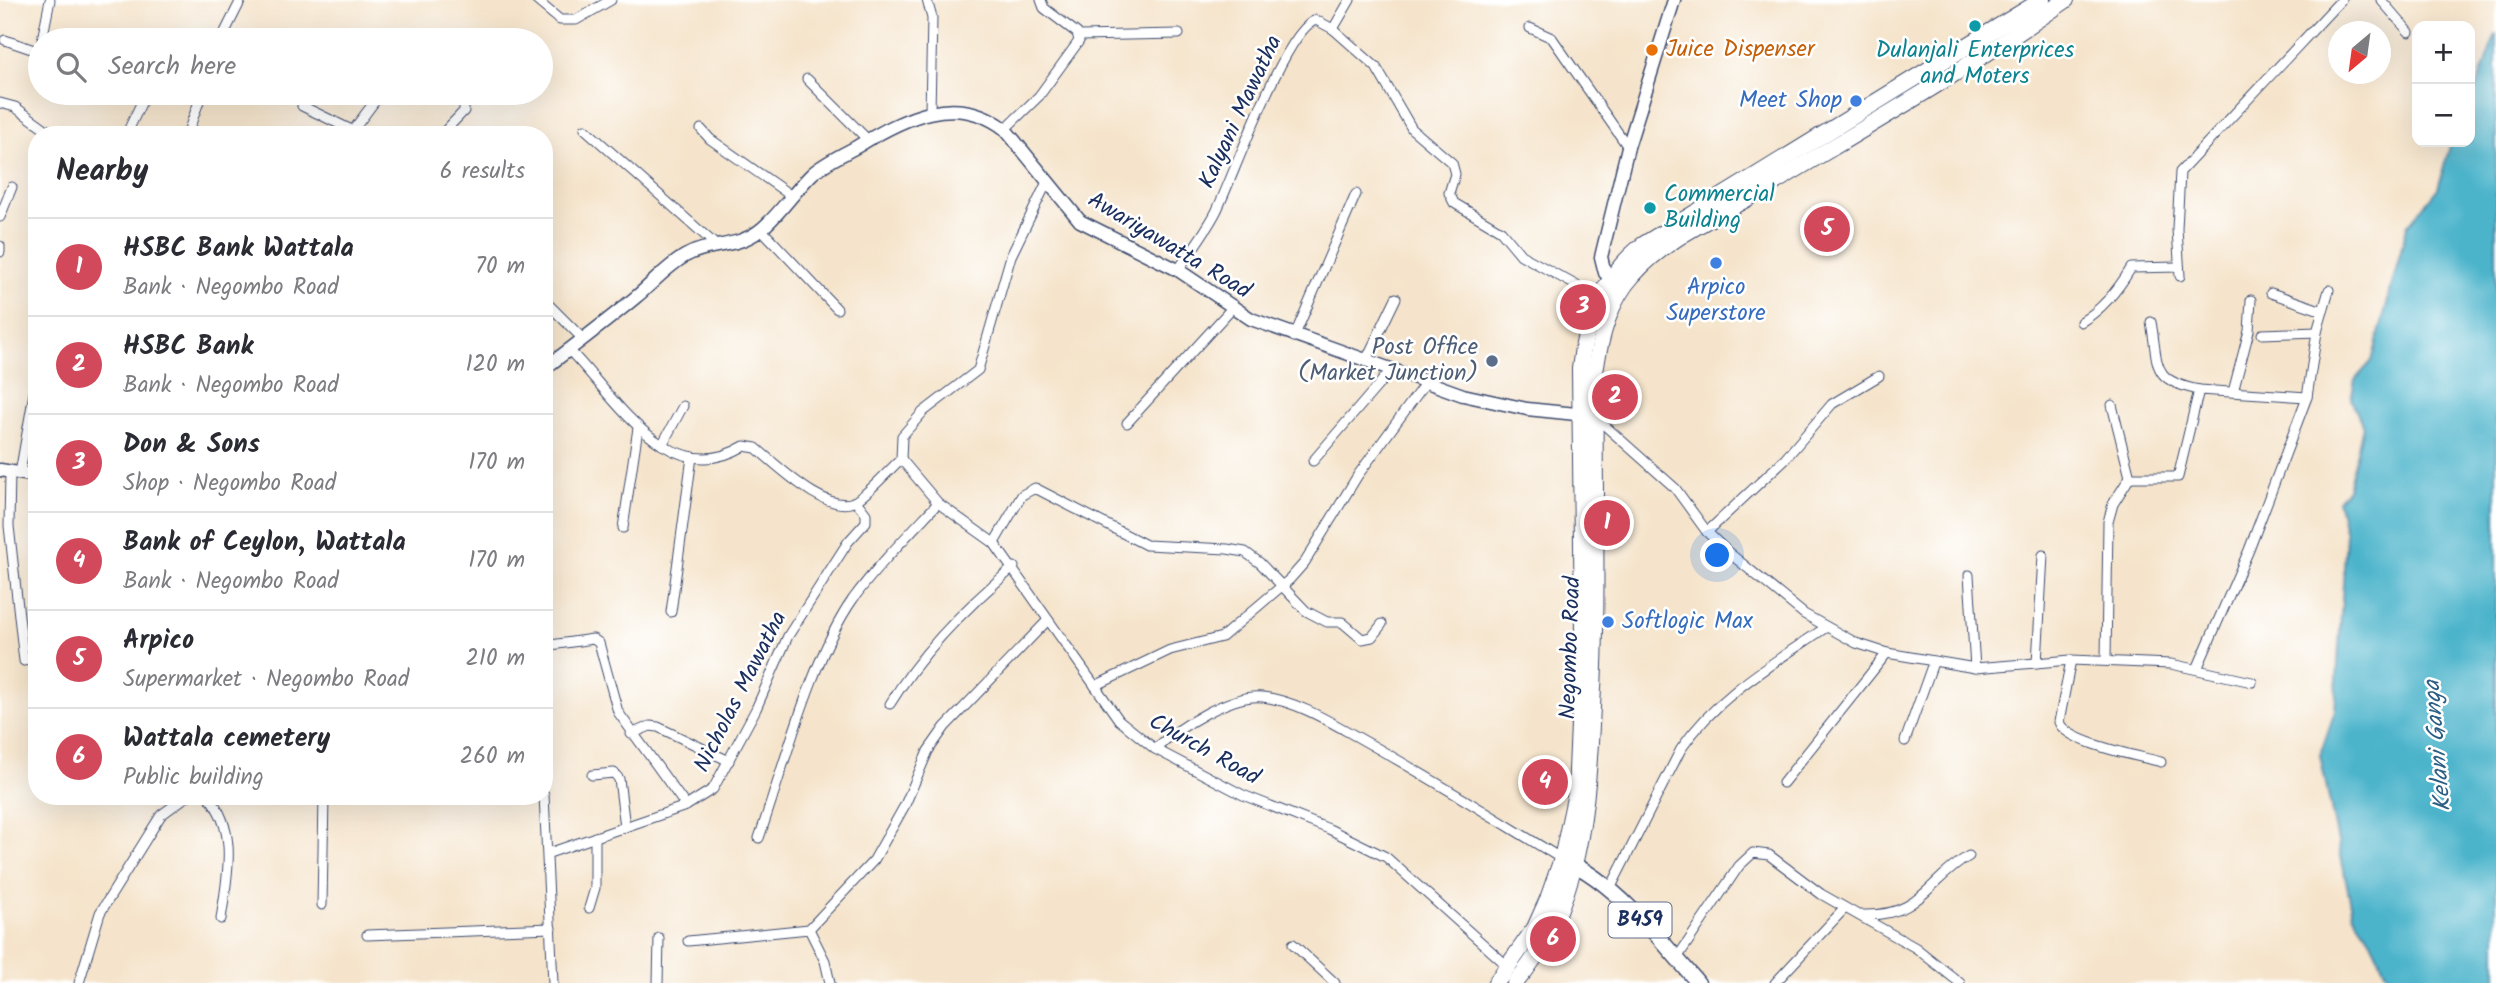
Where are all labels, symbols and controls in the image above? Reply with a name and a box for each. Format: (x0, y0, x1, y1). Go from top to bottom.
marker: Dulanjali Enterprices and Moters (1967, 18, 1983, 34)
north arrow (2328, 21, 2391, 84)
map controls (2412, 21, 2475, 147)
button: + (2412, 21, 2475, 84)
search box (28, 28, 553, 105)
street label: Kalyani Mawatha (1190, 29, 1292, 195)
place label: Juice Dispenser (1666, 32, 1816, 68)
place label: Dulanjali Enterprices and Moters (1876, 33, 2074, 95)
marker: Juice Dispenser (1644, 42, 1660, 58)
text: Search here (108, 46, 236, 88)
icon: search (52, 48, 90, 86)
place label: Meet Shop (1739, 83, 1842, 119)
button: − (2412, 84, 2475, 147)
marker: Meet Shop (1848, 93, 1864, 109)
text: Nearby (56, 148, 148, 196)
text: 6 results (440, 154, 525, 190)
place label: Commercial Building (1664, 177, 1775, 239)
street label: Awariyawatta Road (1080, 183, 1258, 309)
marker: Commercial Building (1642, 200, 1658, 216)
pin: 5 (1804, 203, 1850, 255)
text: HSBC Bank Wattala (123, 228, 354, 270)
text: 1 (76, 249, 82, 285)
text: 70 m (475, 249, 525, 285)
marker: Arpico Superstore (1708, 255, 1724, 271)
text: Bank · Negombo Road (123, 270, 339, 306)
place label: Arpico Superstore (1666, 270, 1766, 332)
pin: 3 (1560, 281, 1606, 333)
text: HSBC Bank (123, 326, 253, 368)
place label: Post Office (Market Junction) (1298, 330, 1478, 392)
text: 2 (72, 347, 86, 383)
text: 120 m (465, 347, 525, 383)
marker: Post Office (Market Junction) (1484, 353, 1500, 369)
text: Bank · Negombo Road (123, 368, 339, 404)
pin: 2 (1592, 371, 1638, 423)
text: Don & Sons (123, 424, 260, 466)
text: 3 (73, 445, 85, 481)
text: 170 m (468, 445, 525, 481)
text: Shop · Negombo Road (123, 466, 336, 502)
pin: 1 (1584, 497, 1630, 549)
text: Bank of Ceylon, Wattala (123, 522, 406, 564)
your location (1700, 538, 1734, 572)
text: 4 (73, 543, 85, 579)
text: 170 m (468, 543, 525, 579)
text: Bank · Negombo Road (123, 564, 339, 600)
street label: Negombo Road (1551, 575, 1592, 720)
place label: Softlogic Max (1622, 604, 1754, 640)
street label: Nicholas Mawatha (685, 605, 797, 779)
marker: Softlogic Max (1600, 614, 1616, 630)
text: Arpico (123, 620, 194, 662)
text: 5 (73, 641, 85, 677)
text: 210 m (465, 641, 525, 677)
text: Supermarket · Negombo Road (123, 662, 409, 698)
water label: Kelani Ganga (2413, 677, 2463, 813)
street label: Church Road (1142, 705, 1267, 796)
text: Wattala cemetery (123, 718, 330, 760)
text: 6 (73, 739, 85, 775)
text: 260 m (460, 739, 525, 775)
pin: 4 (1522, 756, 1568, 808)
text: Public building (123, 760, 264, 796)
road number: B459 (1608, 902, 1672, 937)
pin: 6 (1530, 913, 1576, 965)

